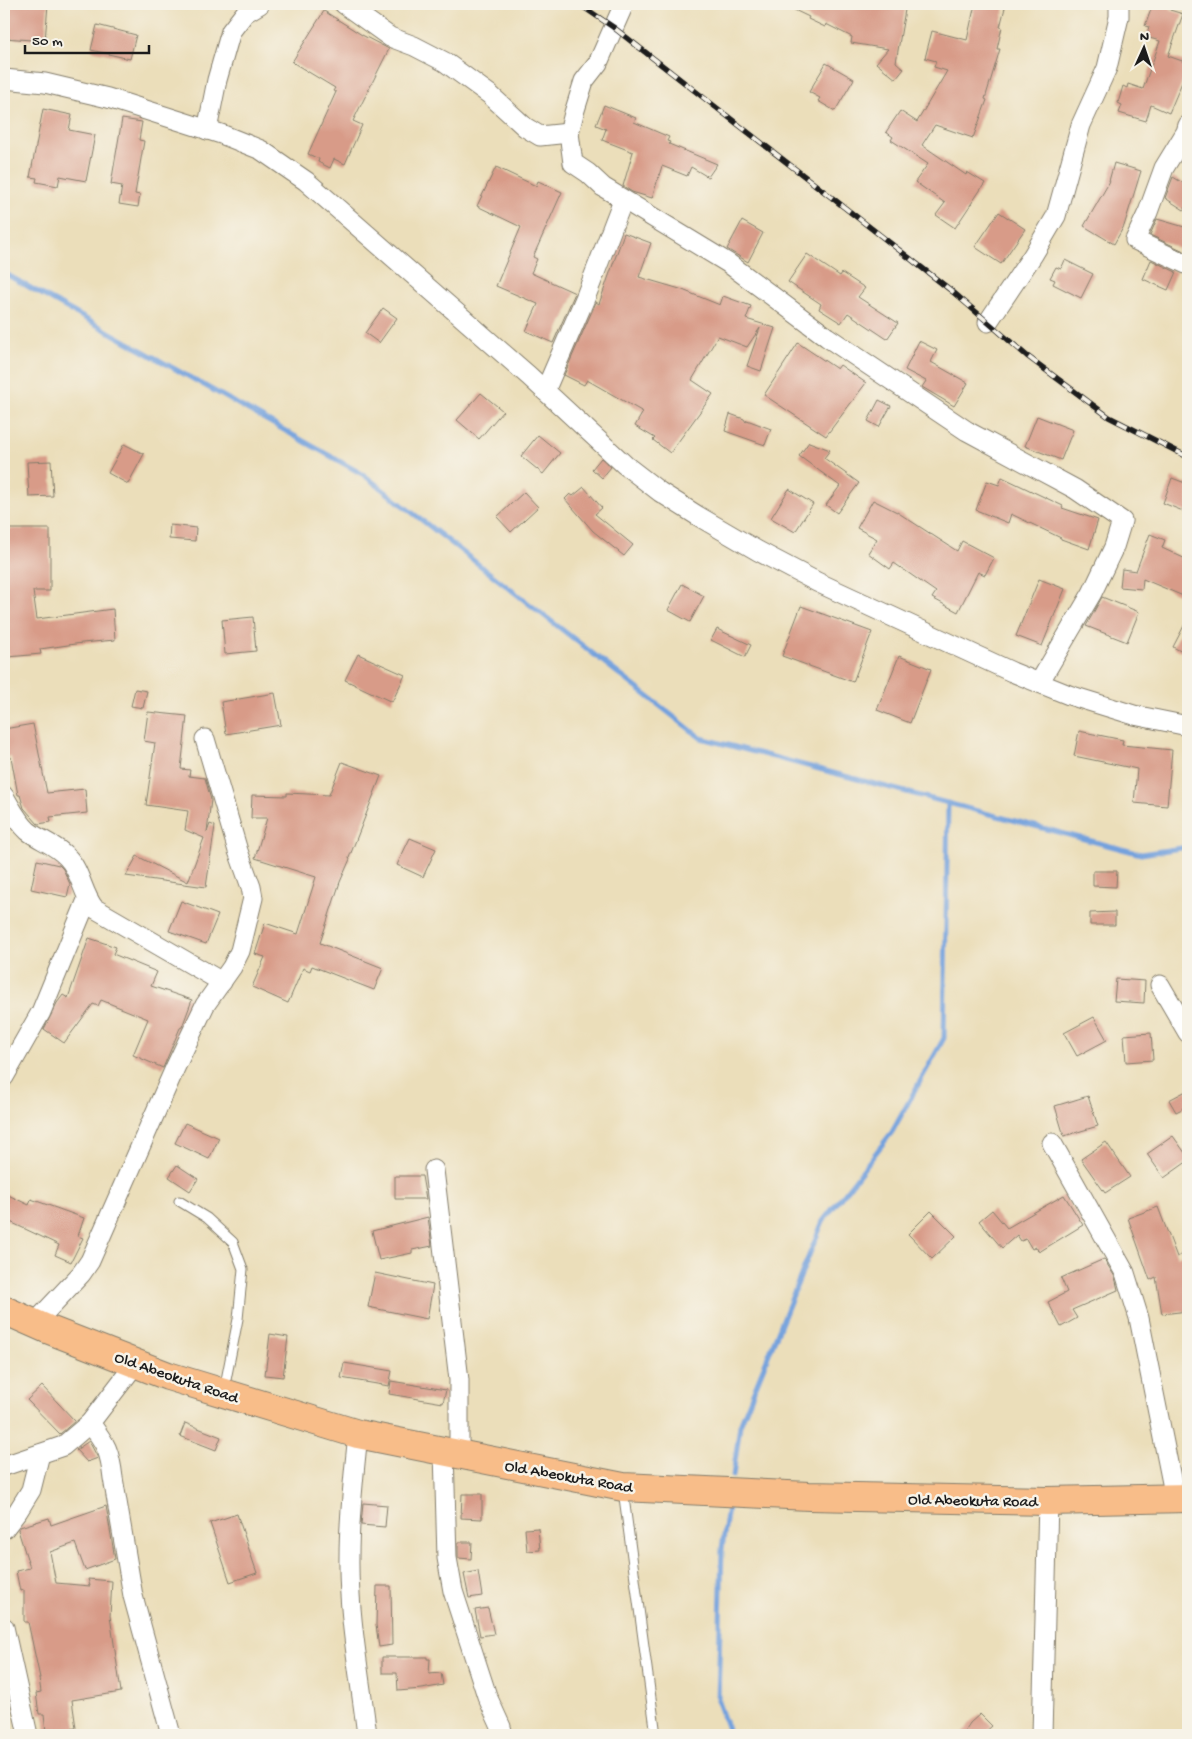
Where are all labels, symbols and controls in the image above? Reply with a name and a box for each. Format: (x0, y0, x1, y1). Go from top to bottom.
scale bar (25, 22, 149, 54)
north arrow (1120, 22, 1170, 72)
text: N (1140, 29, 1150, 46)
text: 50 m (32, 33, 63, 51)
street label: Old Abeokuta Road (112, 1349, 242, 1410)
street label: Old Abeokuta Road (503, 1458, 635, 1499)
street label: Old Abeokuta Road (908, 1492, 1039, 1513)

